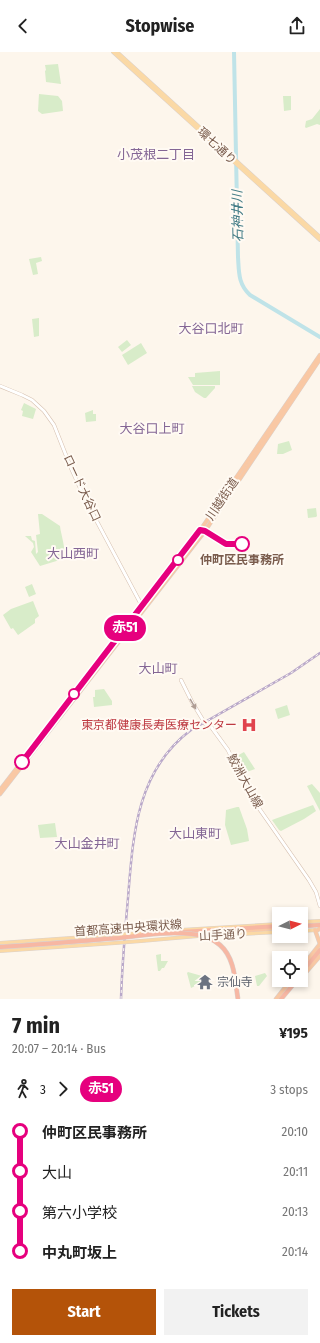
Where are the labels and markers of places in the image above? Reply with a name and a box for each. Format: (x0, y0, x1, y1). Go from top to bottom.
marker: 仲町区民事務所 (234, 536, 250, 552)
place label: 仲町区民事務所 (200, 553, 284, 567)
unlabelled marker (172, 554, 184, 566)
unlabelled marker (68, 688, 80, 700)
hospital icon: 東京都健康長寿医療センター (240, 716, 258, 734)
place label: 東京都健康長寿医療センター (81, 718, 237, 732)
unlabelled marker (14, 754, 30, 770)
temple icon: 宗仙寺 (196, 973, 214, 991)
place label: 宗仙寺 (217, 975, 253, 989)

